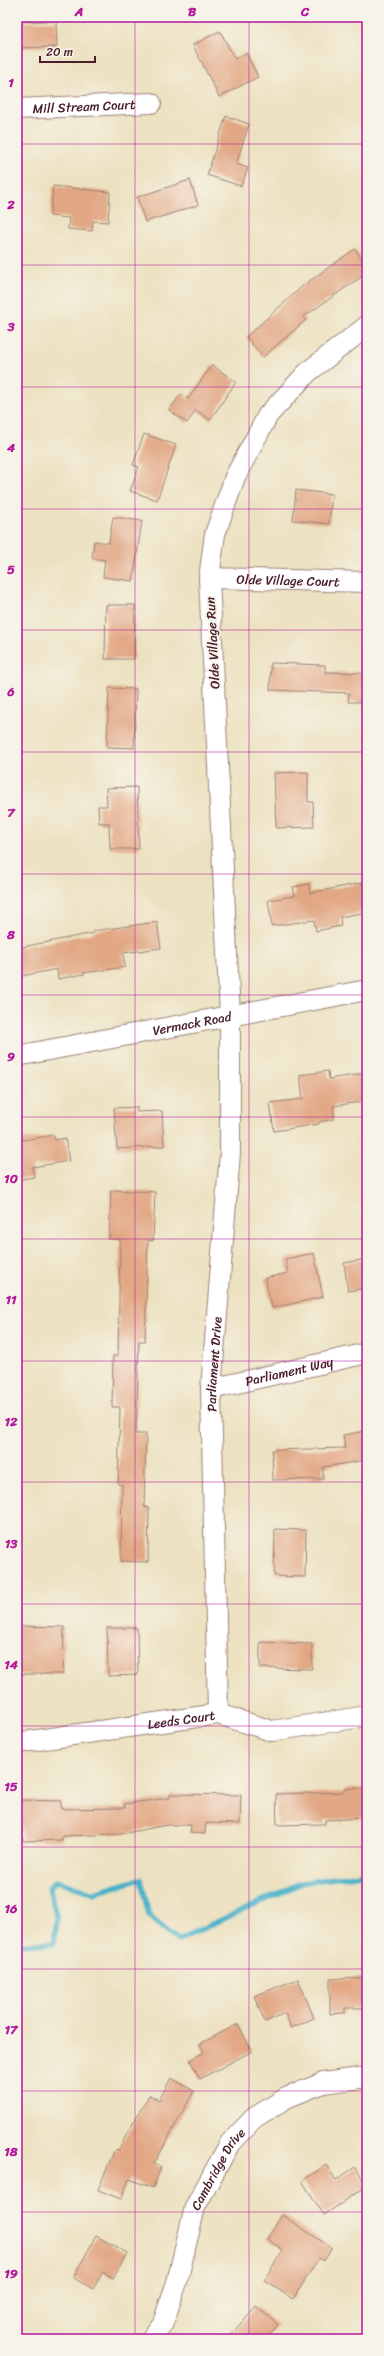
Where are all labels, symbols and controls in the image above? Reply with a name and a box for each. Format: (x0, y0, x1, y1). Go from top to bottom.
text: A (74, 0, 83, 23)
text: B (188, 0, 197, 23)
text: C (300, 0, 310, 23)
scale bar (40, 38, 95, 64)
text: 20 m (46, 41, 73, 63)
text: 1 (8, 71, 14, 94)
street label: Mill Stream Court (32, 93, 136, 120)
text: 2 (6, 193, 15, 216)
text: 3 (6, 315, 15, 338)
text: 4 (6, 436, 16, 459)
text: 5 (7, 558, 15, 581)
street label: Olde Village Court (236, 568, 340, 593)
street label: Olde Village Run (199, 596, 226, 690)
text: 6 (6, 680, 15, 703)
text: 7 (7, 801, 16, 824)
text: 8 (6, 923, 15, 946)
street label: Vermack Road (151, 1005, 234, 1042)
text: 9 (7, 1045, 15, 1068)
text: 10 (4, 1167, 18, 1190)
text: 11 (5, 1288, 17, 1311)
street label: Parliament Drive (200, 1316, 229, 1412)
street label: Parliament Way (243, 1350, 336, 1393)
text: 12 (4, 1410, 18, 1433)
text: 13 (5, 1532, 18, 1555)
text: 14 (4, 1653, 19, 1676)
street label: Leeds Court (146, 1703, 217, 1736)
text: 15 (4, 1775, 18, 1798)
text: 16 (5, 1897, 18, 1920)
text: 17 (4, 2018, 19, 2041)
street label: Cambridge Drive (184, 2122, 251, 2215)
text: 18 (4, 2140, 18, 2163)
text: 19 (4, 2262, 18, 2285)

